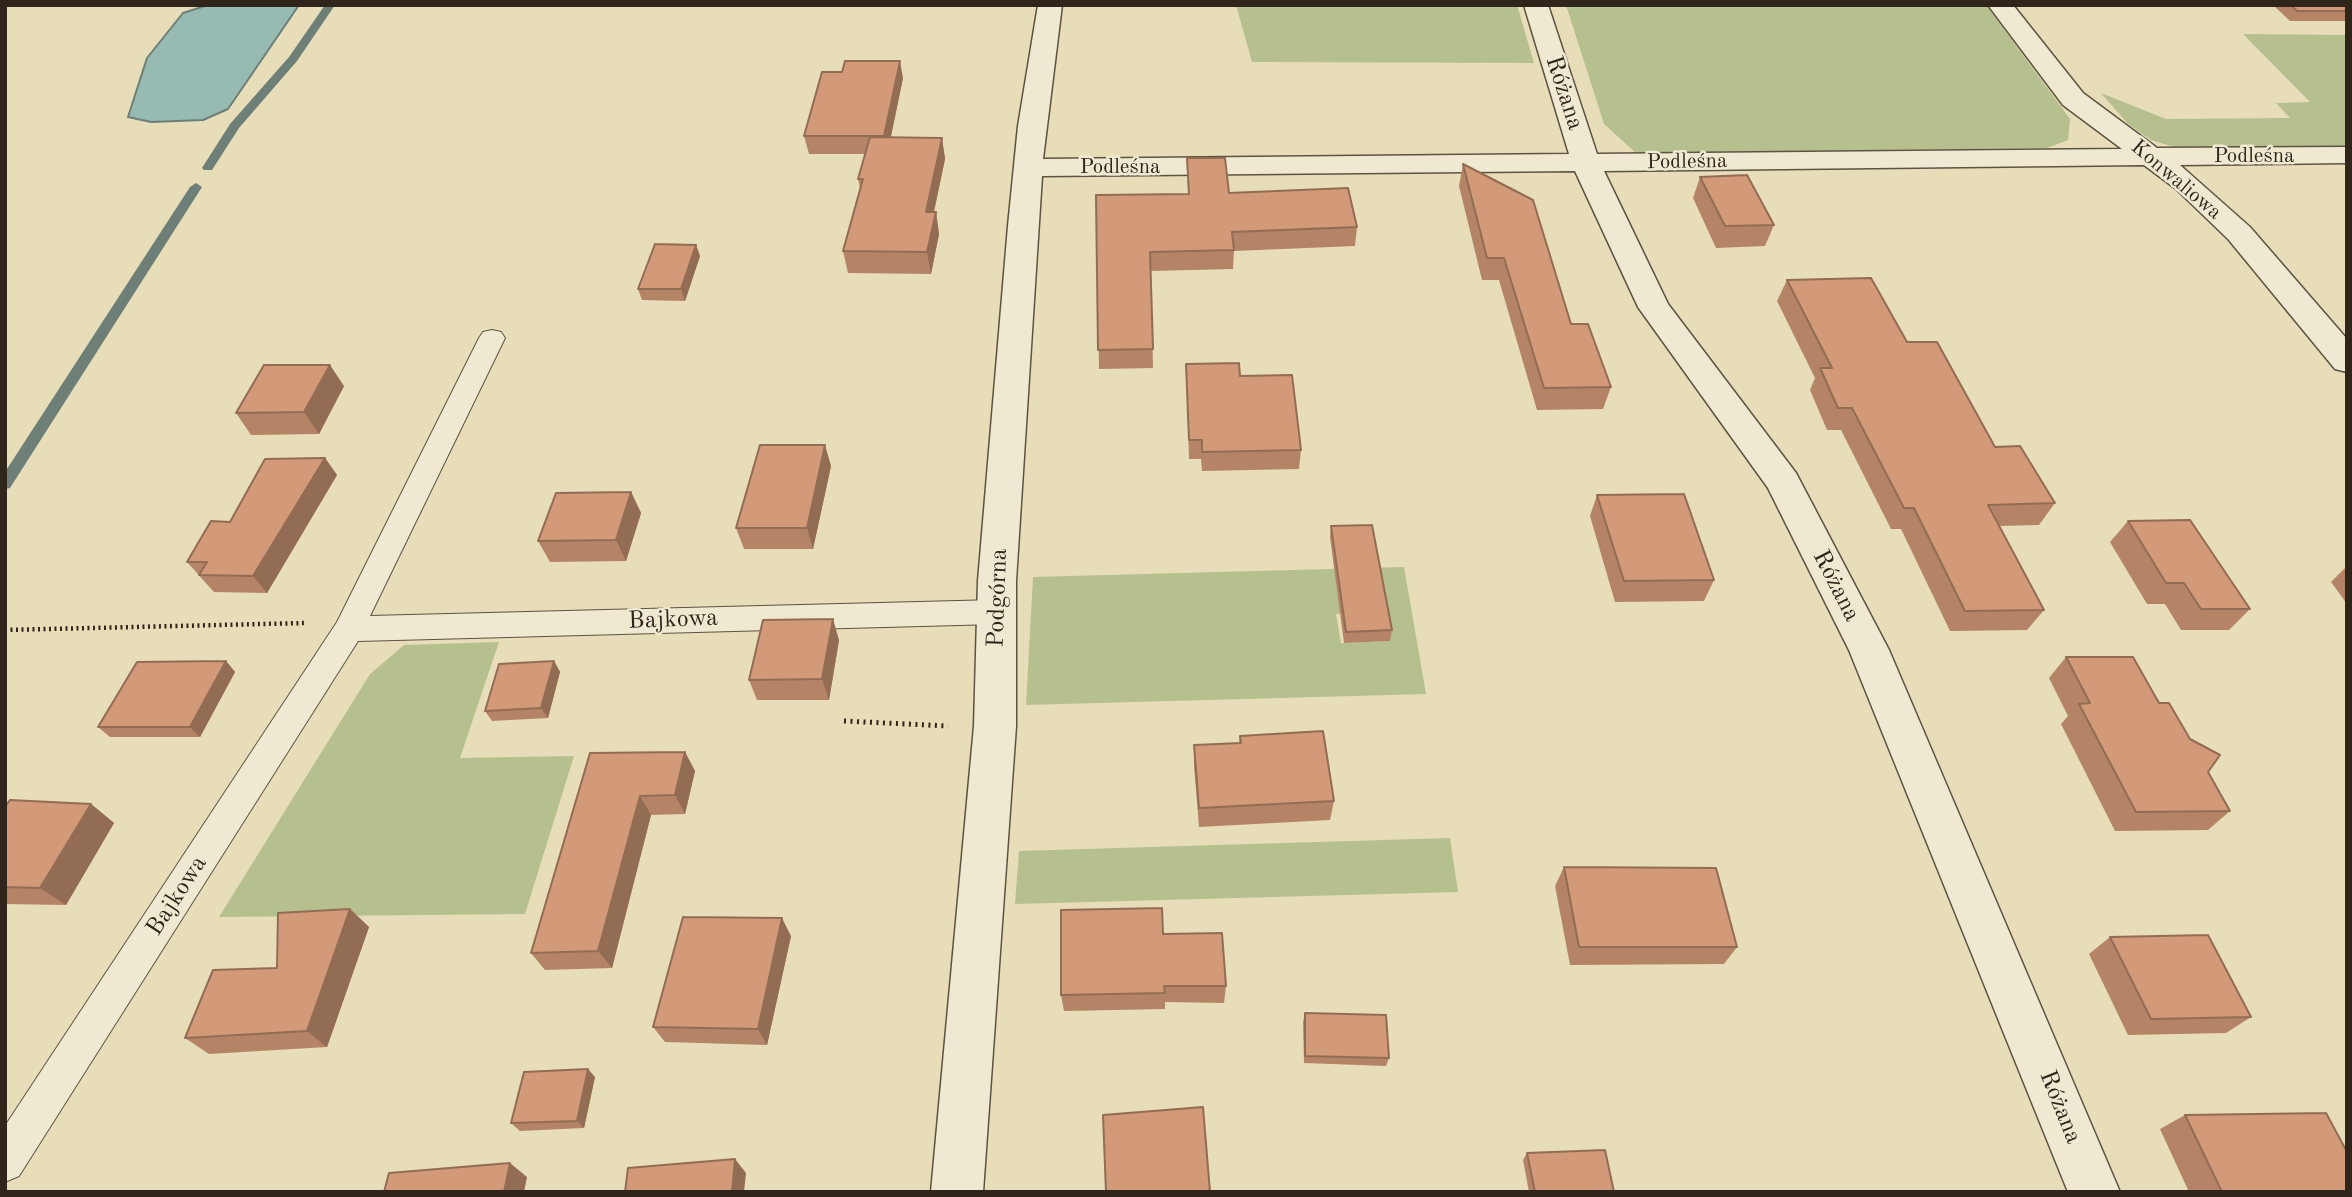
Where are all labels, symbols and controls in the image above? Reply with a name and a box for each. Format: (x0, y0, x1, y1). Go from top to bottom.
street label: Różana (1539, 52, 1589, 134)
street label: Konwaliowa (2125, 135, 2227, 225)
street label: Podleśna (2214, 143, 2294, 169)
street label: Podleśna (1646, 149, 1728, 175)
street label: Podleśna (1080, 154, 1160, 180)
street label: Różana (1806, 545, 1866, 627)
street label: Podgórna (982, 548, 1014, 648)
street label: Bajkowa (628, 604, 718, 636)
street label: Bajkowa (140, 850, 214, 942)
street label: Różana (2032, 1066, 2088, 1148)

